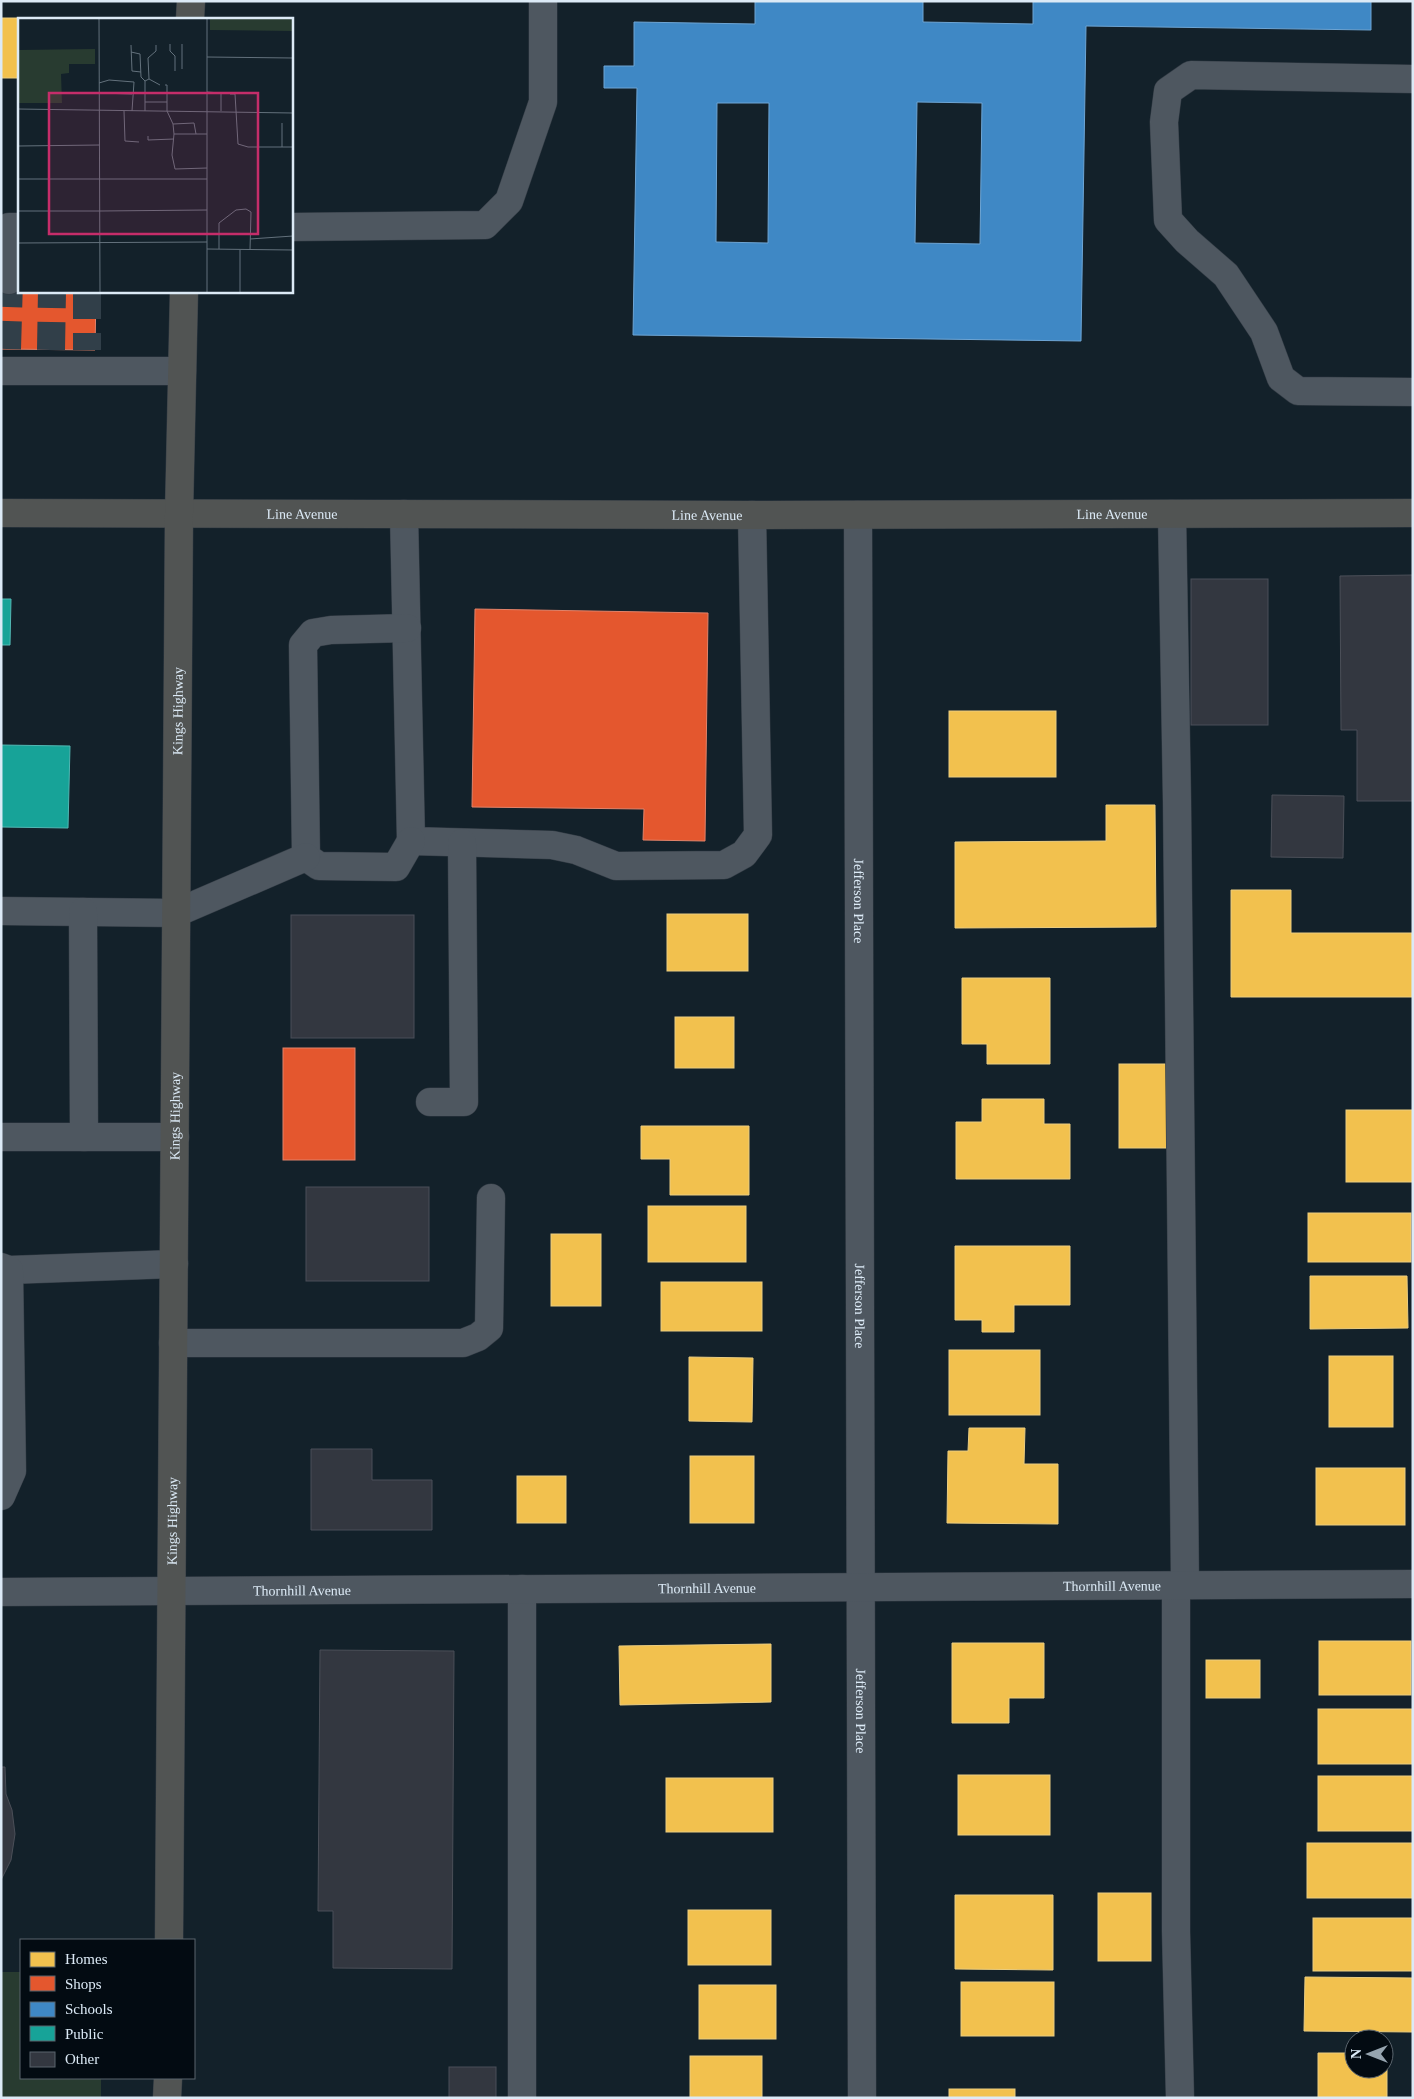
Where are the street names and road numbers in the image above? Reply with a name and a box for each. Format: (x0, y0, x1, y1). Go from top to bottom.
street label: Line Avenue (267, 506, 337, 521)
street label: Line Avenue (1077, 506, 1147, 522)
street label: Line Avenue (672, 507, 742, 522)
street label: Kings Highway (170, 667, 185, 755)
street label: Jefferson Place (851, 859, 867, 943)
street label: Kings Highway (167, 1072, 183, 1160)
street label: Jefferson Place (852, 1264, 868, 1348)
street label: Kings Highway (164, 1477, 180, 1565)
street label: Thornhill Avenue (1063, 1578, 1161, 1593)
street label: Thornhill Avenue (658, 1580, 756, 1596)
street label: Thornhill Avenue (253, 1583, 351, 1598)
street label: Jefferson Place (853, 1669, 869, 1753)

